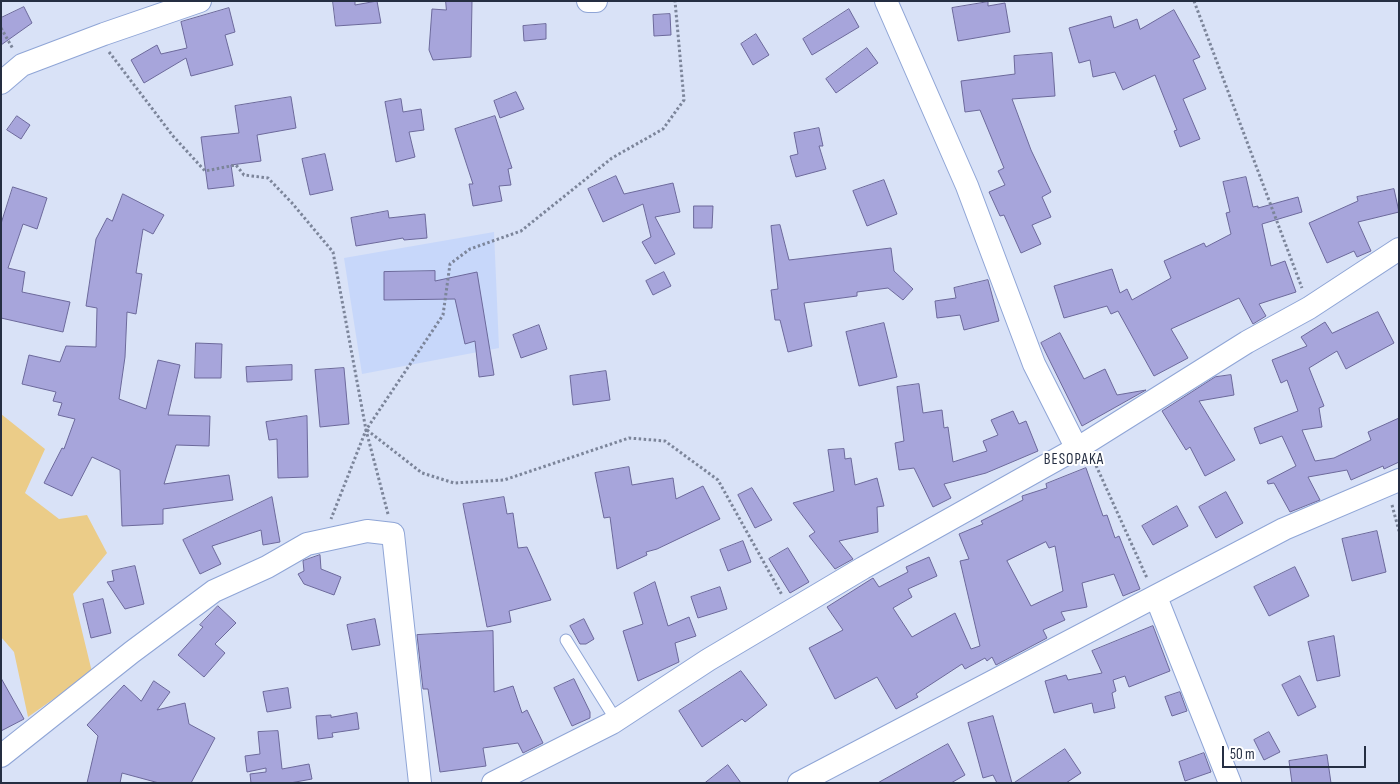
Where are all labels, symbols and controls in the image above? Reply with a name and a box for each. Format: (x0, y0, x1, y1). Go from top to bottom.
district label: BESOPAKA (1043, 451, 1105, 469)
scale bar (1225, 736, 1369, 768)
text: 50 m (1230, 745, 1255, 764)

